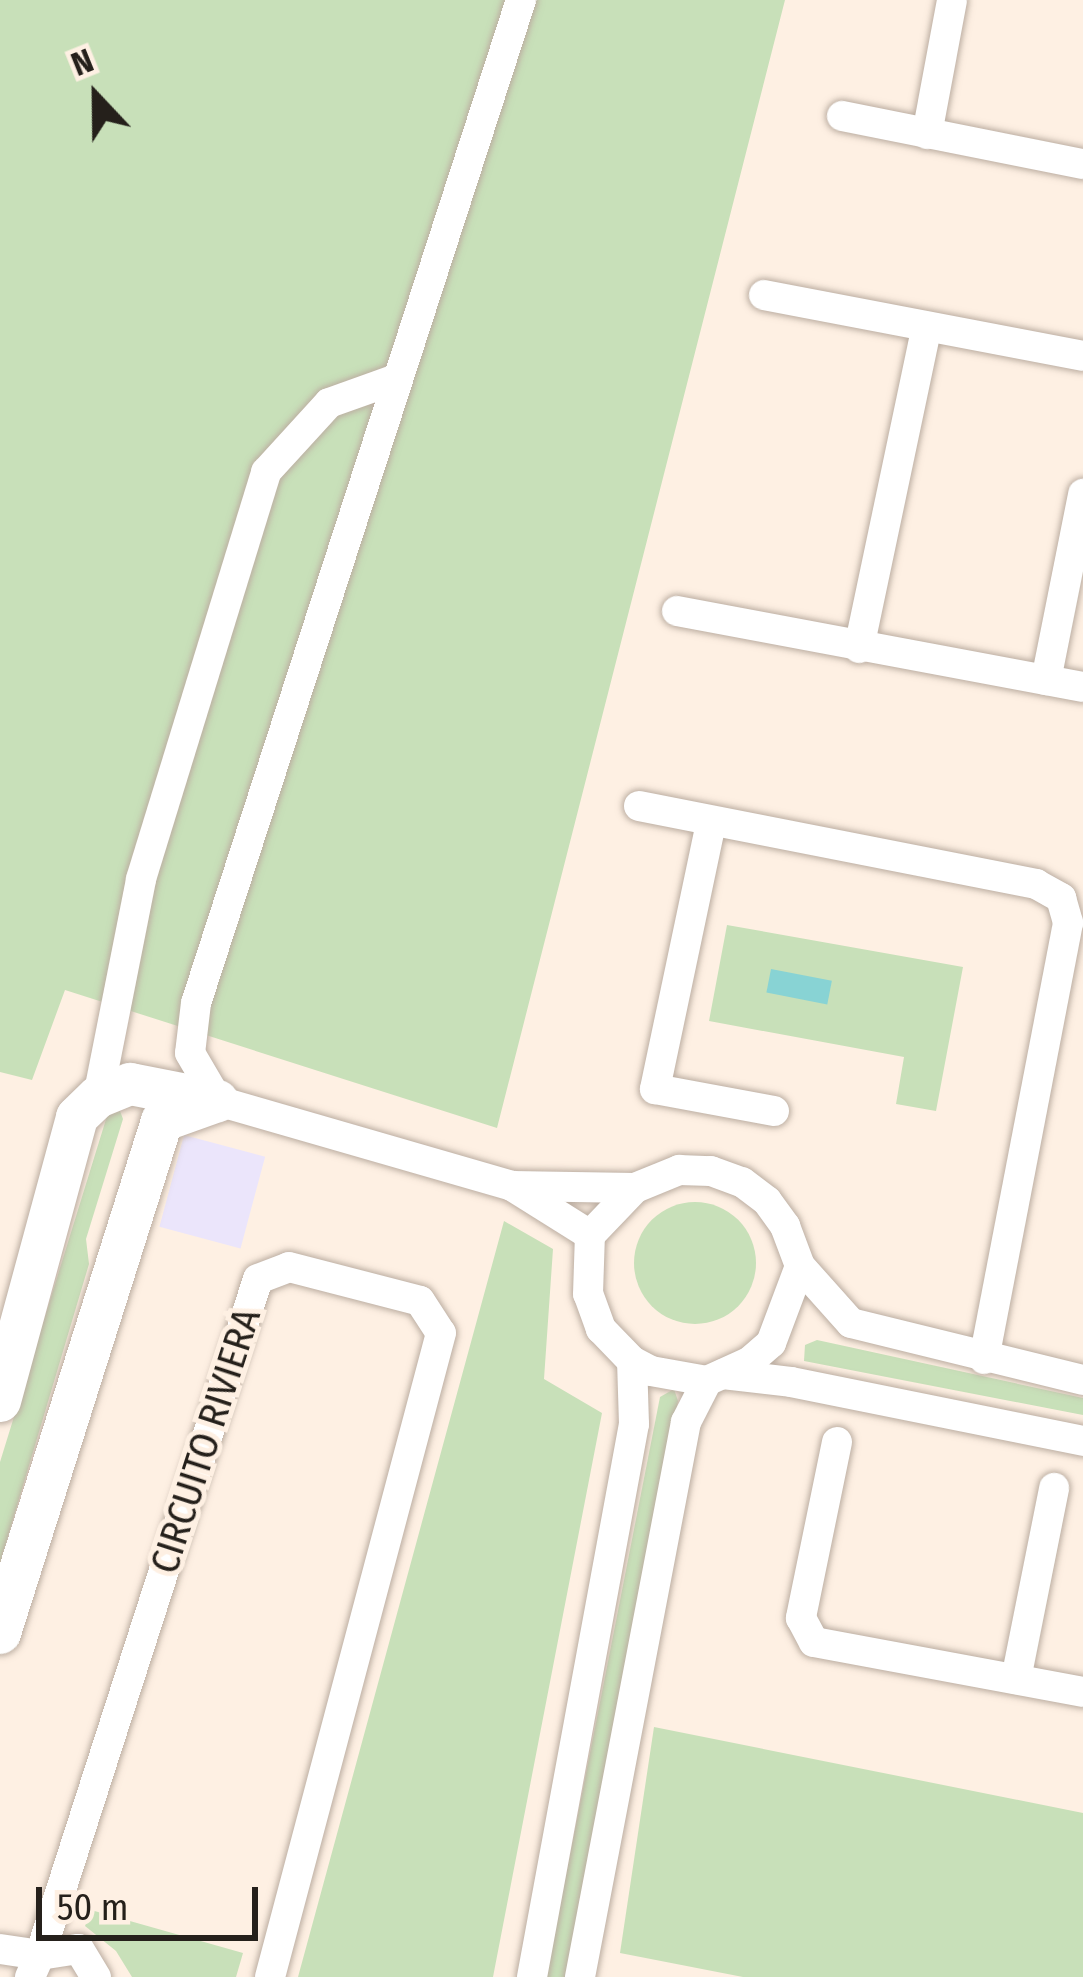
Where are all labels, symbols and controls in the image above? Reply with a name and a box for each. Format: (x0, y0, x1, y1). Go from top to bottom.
north arrow (36, 36, 156, 156)
text: N (66, 40, 99, 85)
street label: CIRCUITO RIVIERA (141, 1303, 271, 1579)
scale bar (42, 1863, 264, 1937)
text: 50 m (57, 1886, 128, 1930)

